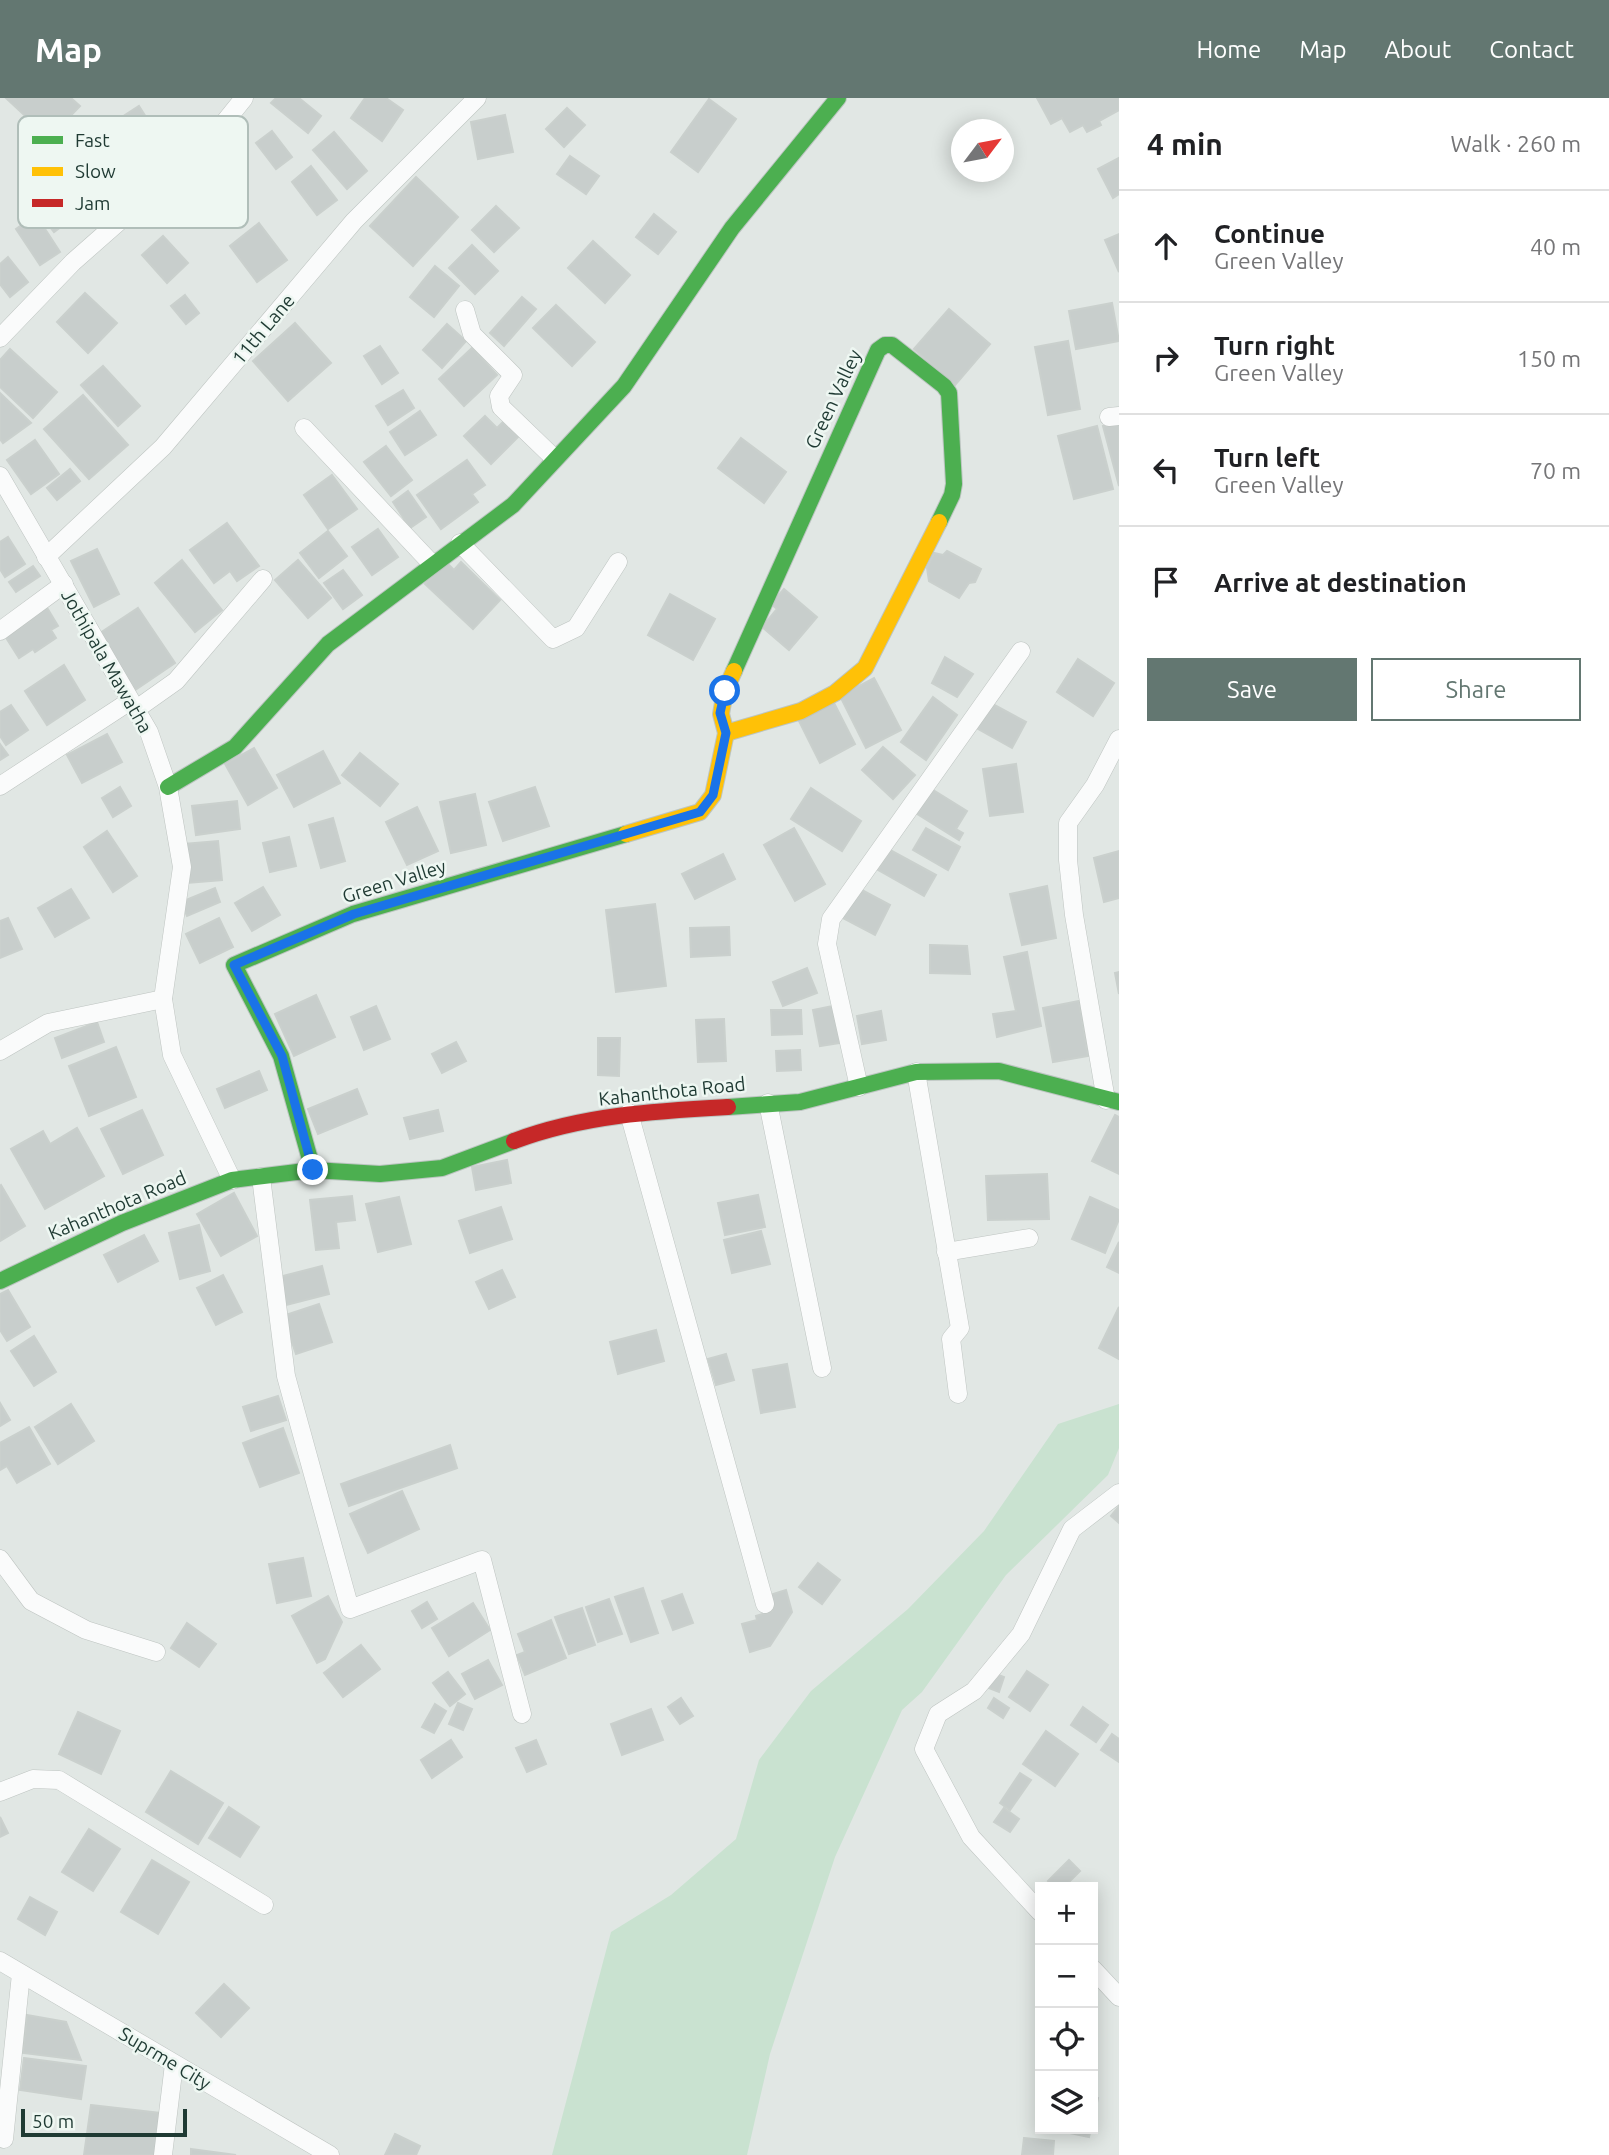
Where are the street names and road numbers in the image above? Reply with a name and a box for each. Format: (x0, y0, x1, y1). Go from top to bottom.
street label: 11th Lane (227, 289, 299, 369)
street label: Green Valley (800, 346, 866, 452)
street label: Jothipala Mawatha (57, 585, 157, 737)
street label: Green Valley (340, 855, 448, 907)
street label: Kahanthota Road (597, 1072, 747, 1110)
street label: Kahanthota Road (45, 1166, 189, 1244)
street label: Suprme City (115, 2022, 215, 2094)

